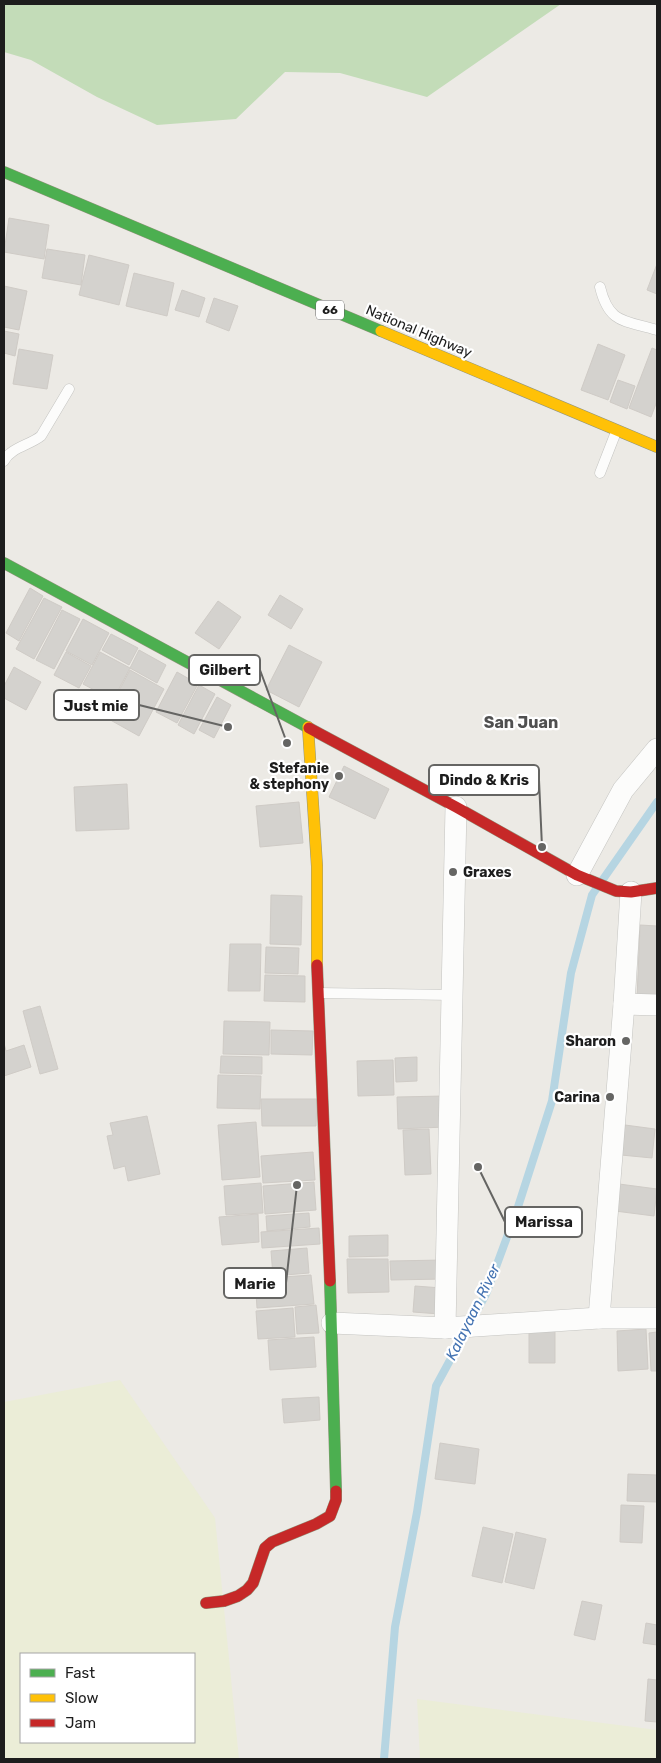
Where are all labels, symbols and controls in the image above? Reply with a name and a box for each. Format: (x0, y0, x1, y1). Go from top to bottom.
road number: 66 (316, 300, 344, 320)
street label: National Highway (363, 301, 475, 362)
callout: Gilbert (189, 655, 260, 685)
text: Gilbert (199, 661, 251, 679)
callout: Just mie (54, 690, 139, 720)
text: Just mie (63, 697, 129, 715)
district label: San Juan (484, 713, 558, 732)
place label: Stefanie & stephony (249, 760, 330, 793)
callout: Dindo & Kris (429, 765, 539, 795)
marker: Stefanie & stephony (333, 770, 345, 782)
text: Dindo & Kris (439, 771, 529, 789)
place label: Graxes (463, 864, 512, 881)
marker: Graxes (447, 866, 459, 878)
place label: Sharon (566, 1033, 616, 1050)
marker: Sharon (620, 1035, 632, 1047)
place label: Carina (554, 1089, 600, 1106)
marker: Carina (604, 1091, 616, 1103)
callout: Marissa (505, 1207, 582, 1237)
text: Marissa (515, 1213, 573, 1231)
water label: Kalayaan River (442, 1260, 505, 1363)
callout: Marie (224, 1268, 286, 1298)
text: Marie (234, 1275, 276, 1293)
legend (20, 1653, 195, 1743)
text: Fast (65, 1664, 95, 1682)
text: Slow (65, 1689, 98, 1707)
text: Jam (65, 1714, 96, 1732)

